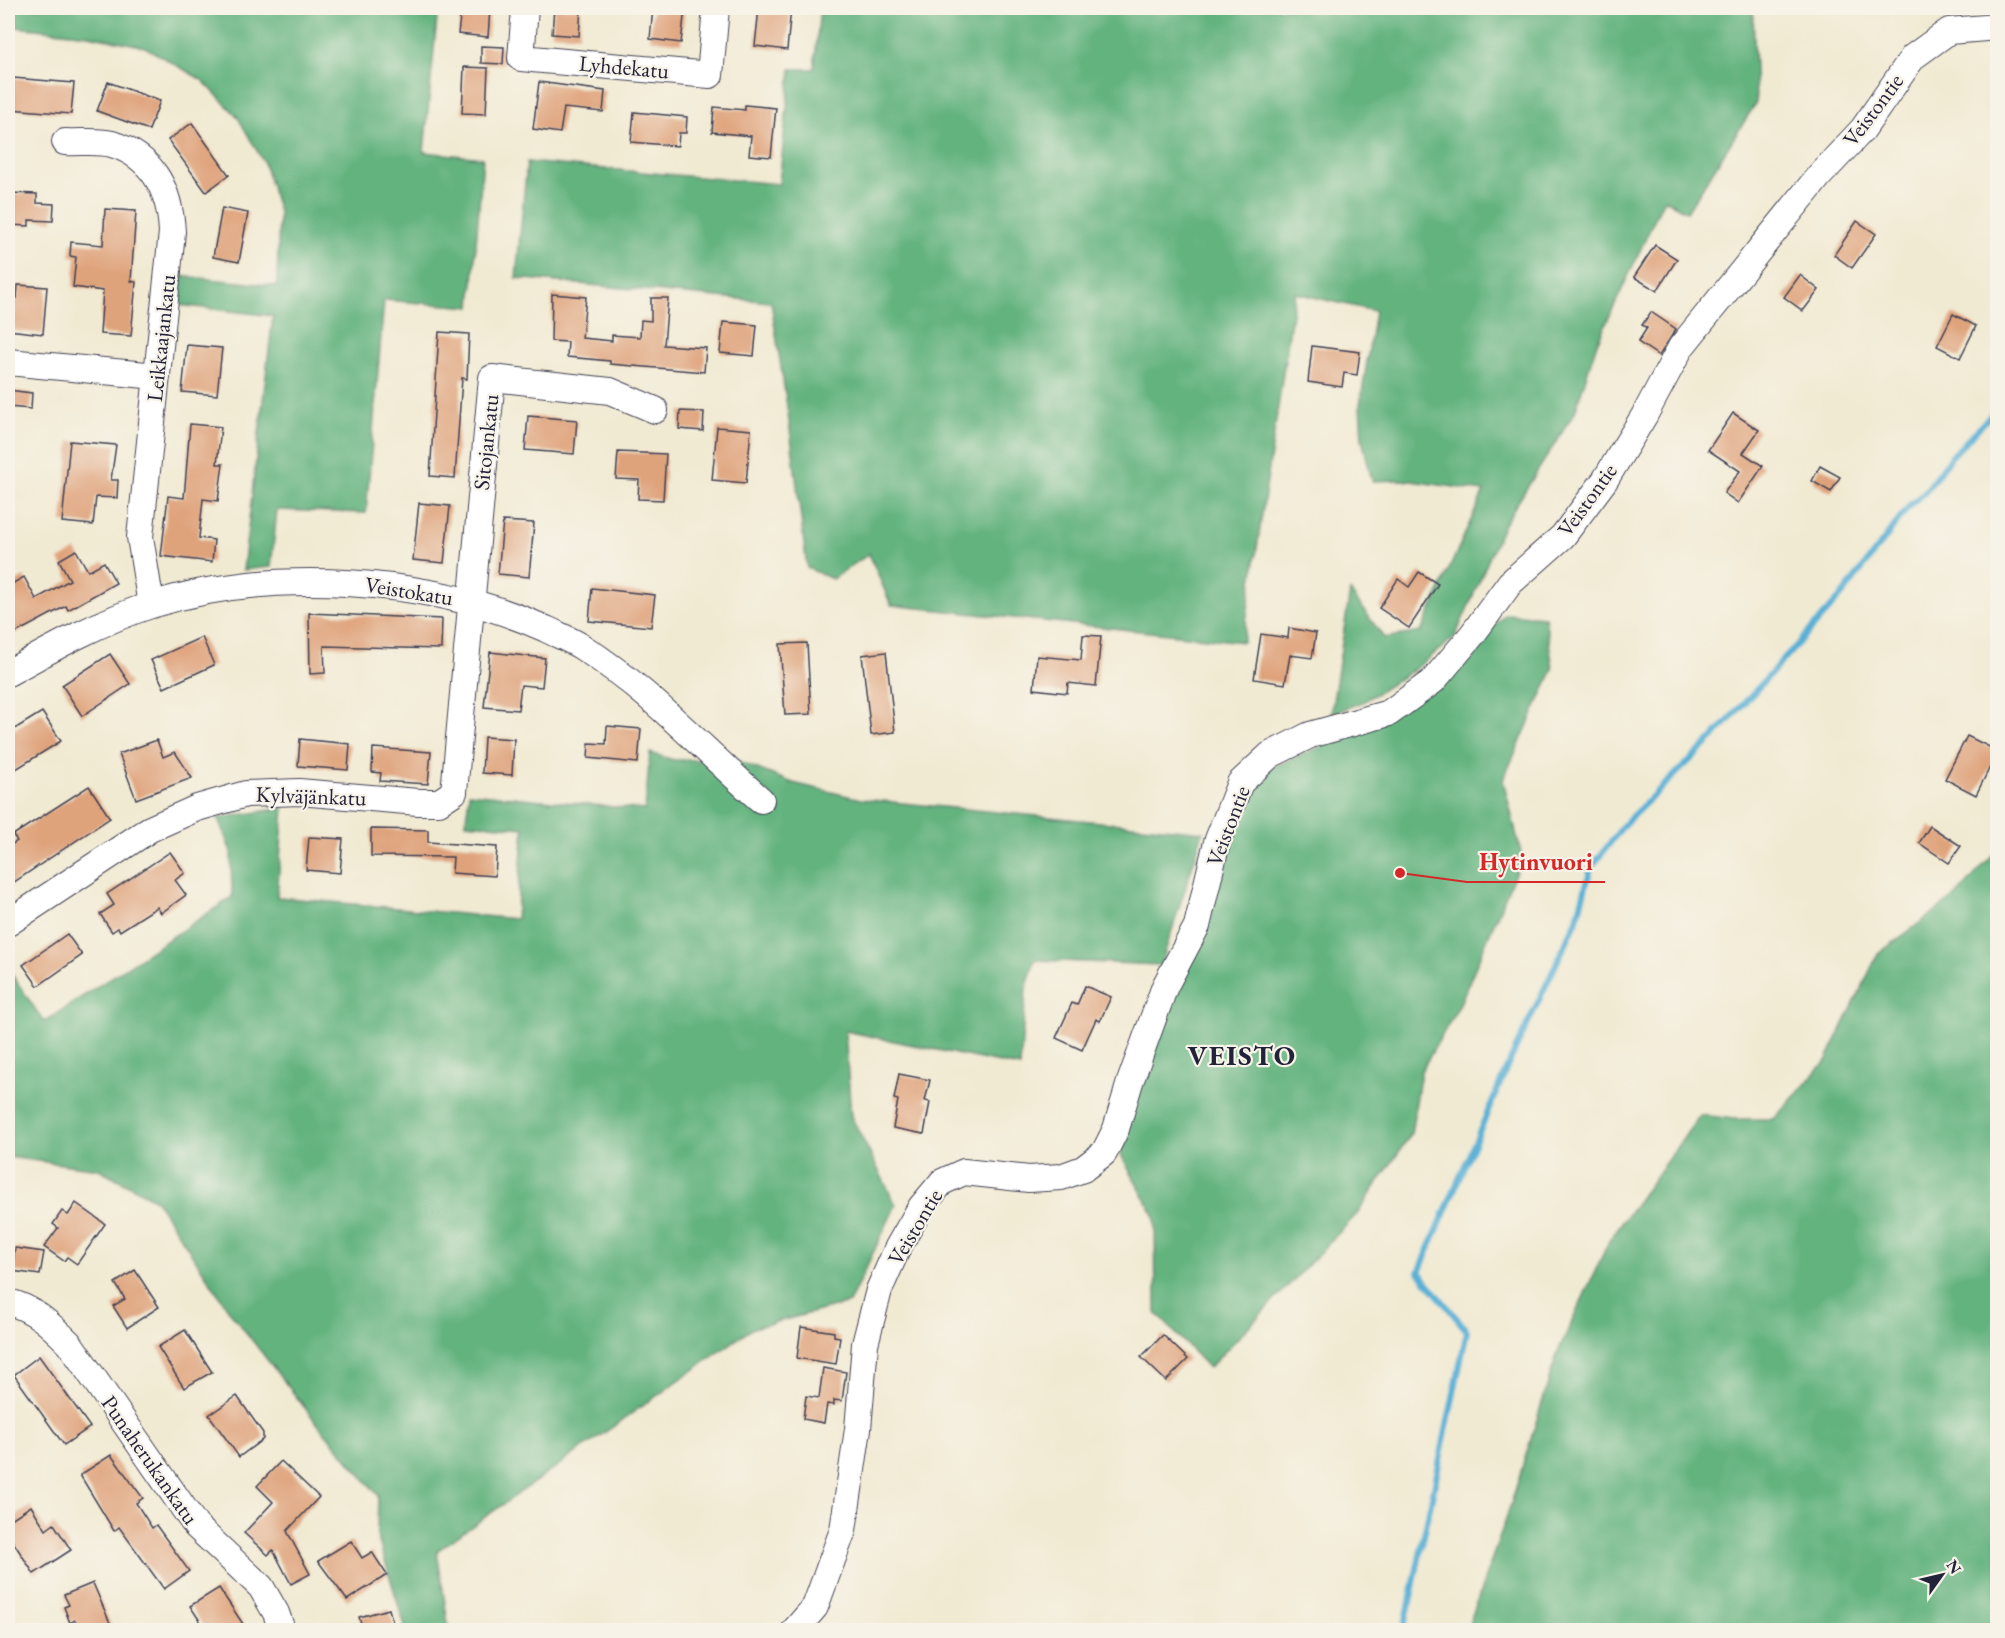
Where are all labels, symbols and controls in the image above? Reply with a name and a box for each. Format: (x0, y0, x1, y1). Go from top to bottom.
street label: Lyhdekatu (578, 49, 671, 85)
street label: Veistontie (1836, 67, 1910, 152)
street label: Leikkaajankatu (140, 273, 182, 403)
street label: Sitojankatu (467, 392, 505, 491)
street label: Veistontie (1551, 457, 1624, 542)
street label: Veistokatu (363, 570, 455, 612)
street label: Kylväjänkatu (255, 780, 367, 812)
street label: Veistontie (1199, 781, 1257, 870)
callout: Hytinvuori (1467, 840, 1605, 882)
text: Hytinvuori (1479, 846, 1593, 878)
district label: VEISTO (1187, 1037, 1297, 1073)
street label: Veistontie (881, 1183, 949, 1270)
street label: Punaherukankatu (95, 1390, 205, 1531)
north arrow (1912, 1545, 1972, 1605)
text: N (1942, 1556, 1966, 1578)

